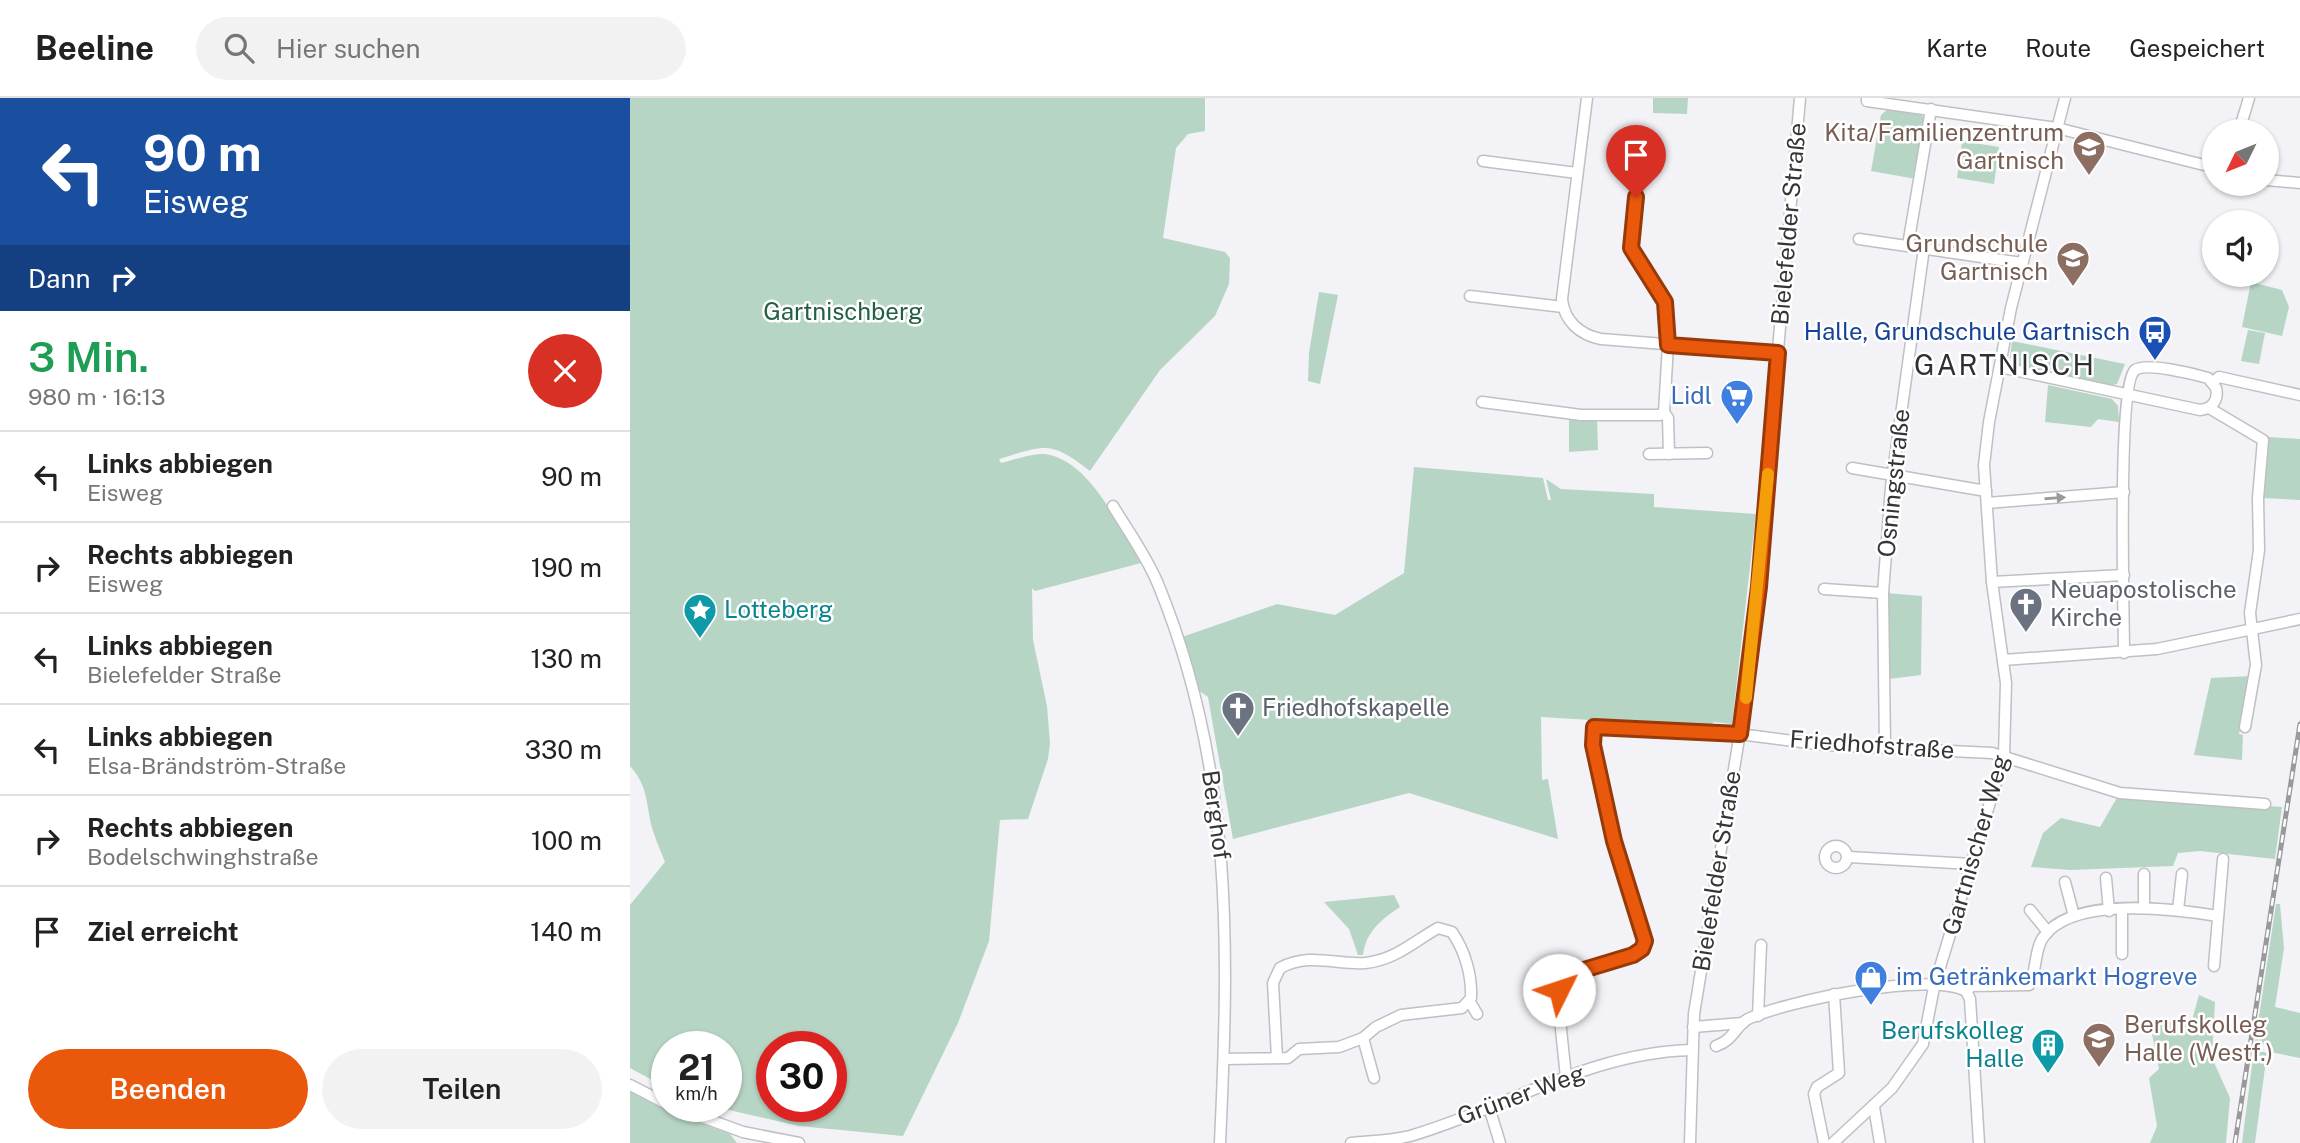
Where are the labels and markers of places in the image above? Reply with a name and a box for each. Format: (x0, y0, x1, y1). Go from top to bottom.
place label: Kita/Familienzentrum Gartnisch (1824, 118, 2064, 174)
pin (1606, 125, 1666, 197)
school or university icon: Kita/Familienzentrum Gartnisch (2070, 128, 2108, 177)
place label: Grundschule Gartnisch (1906, 229, 2048, 285)
school or university icon: Grundschule Gartnisch (2054, 239, 2092, 288)
bus stop icon: Halle, Grundschule Gartnisch (2136, 313, 2174, 362)
place label: Halle, Grundschule Gartnisch (1804, 317, 2130, 345)
supermarket icon: Lidl (1718, 377, 1756, 426)
place label: Lidl (1670, 381, 1712, 409)
place label: Neuapostolische Kirche (2050, 575, 2237, 631)
church icon: Neuapostolische Kirche (2007, 585, 2045, 634)
place icon: Lotteberg (681, 591, 719, 640)
place label: Lotteberg (724, 595, 833, 623)
church icon: Friedhofskapelle (1219, 689, 1257, 738)
place label: Friedhofskapelle (1262, 693, 1450, 721)
shop icon: im Getränkemarkt Hogreve (1852, 958, 1890, 1007)
place label: im Getränkemarkt Hogreve (1896, 962, 2198, 990)
place label: Berufskolleg Halle (Westf.) (2124, 1010, 2273, 1066)
place label: Berufskolleg Halle (1881, 1016, 2024, 1072)
school or university icon: Berufskolleg Halle (Westf.) (2080, 1020, 2118, 1069)
building icon: Berufskolleg Halle (2029, 1026, 2067, 1075)

